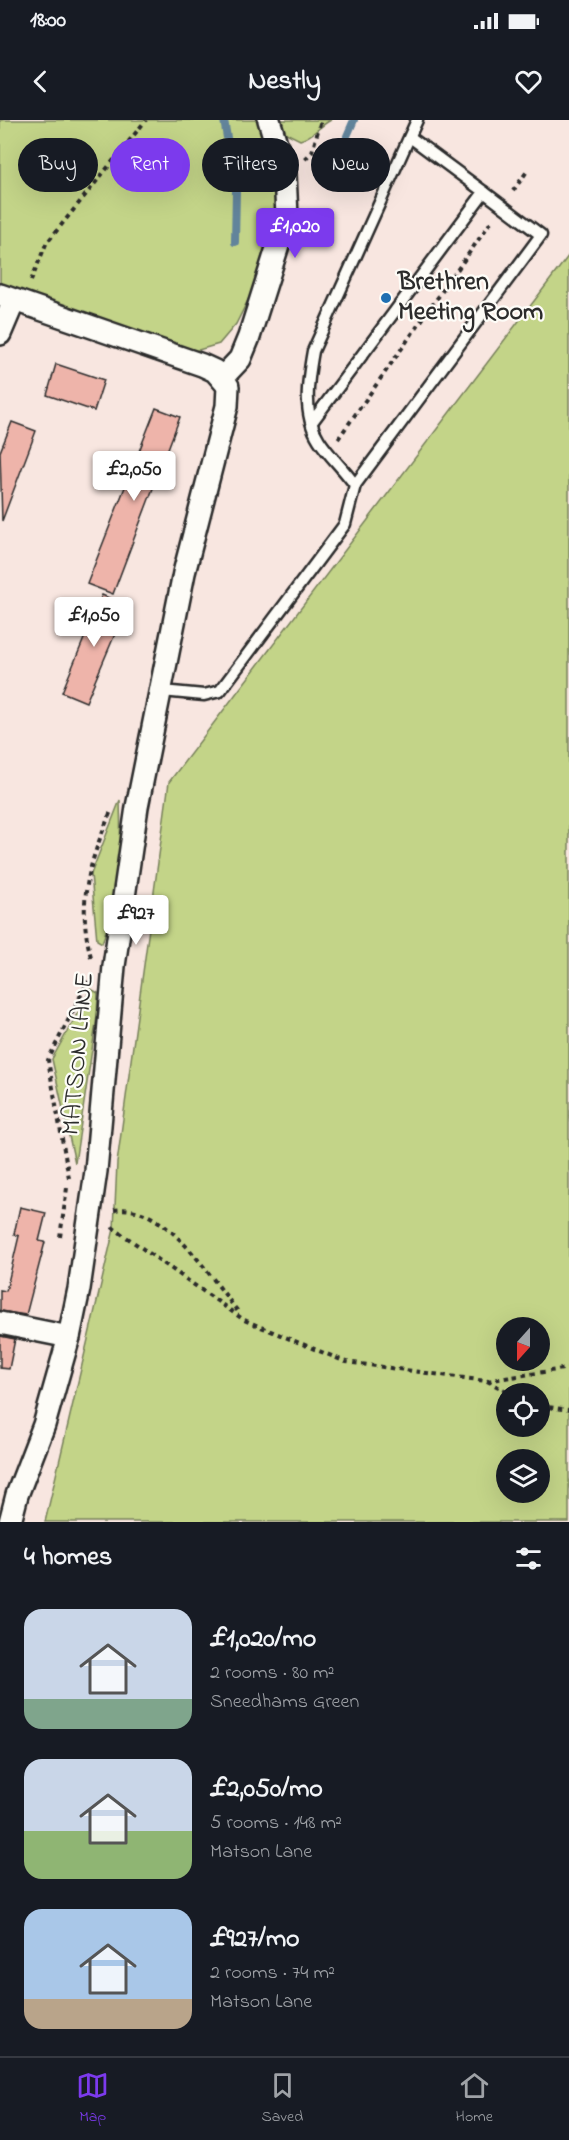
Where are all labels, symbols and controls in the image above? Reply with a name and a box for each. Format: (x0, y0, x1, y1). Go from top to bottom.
text: 18:00 (30, 5, 66, 37)
text: Nestly (248, 62, 321, 101)
icon: back (24, 65, 57, 98)
icon: heart (512, 65, 545, 98)
chip: Buy (18, 138, 98, 192)
chip: Rent (110, 138, 190, 192)
chip: Filters (202, 138, 299, 192)
chip: New (311, 138, 390, 192)
pin: £1,020 (246, 208, 344, 259)
text: £1,020 (270, 213, 320, 242)
place label: Brethren Meeting Room (397, 264, 543, 333)
marker: Brethren Meeting Room (379, 291, 393, 305)
pin: £2,050 (85, 451, 183, 502)
text: £2,050 (107, 456, 161, 485)
pin: £1,050 (45, 597, 143, 648)
text: £1,050 (68, 602, 120, 631)
pin: £927 (100, 895, 172, 946)
text: £927 (118, 900, 154, 929)
street label: MATSON LANE (53, 971, 105, 1137)
north arrow (496, 1317, 550, 1371)
map controls (496, 1317, 550, 1503)
button: locate (496, 1383, 550, 1437)
button: layers (496, 1449, 550, 1503)
text: 4 homes (24, 1539, 112, 1577)
icon: filters (512, 1542, 545, 1575)
text: £1,020/mo (210, 1621, 316, 1659)
icon: home (72, 1633, 144, 1705)
text: 2 rooms · 80 m² (210, 1659, 335, 1688)
text: Sneedhams Green (210, 1688, 359, 1717)
text: £2,050/mo (210, 1771, 323, 1809)
icon: home (72, 1783, 144, 1855)
text: 5 rooms · 148 m² (210, 1809, 342, 1838)
text: Matson Lane (210, 1838, 312, 1867)
text: £927/mo (210, 1921, 300, 1959)
icon: home (72, 1933, 144, 2005)
text: 2 rooms · 74 m² (210, 1959, 335, 1988)
text: Matson Lane (210, 1988, 312, 2017)
tab: Map (76, 2069, 109, 2129)
tab: Saved (262, 2069, 303, 2129)
tab: Home (456, 2069, 493, 2129)

